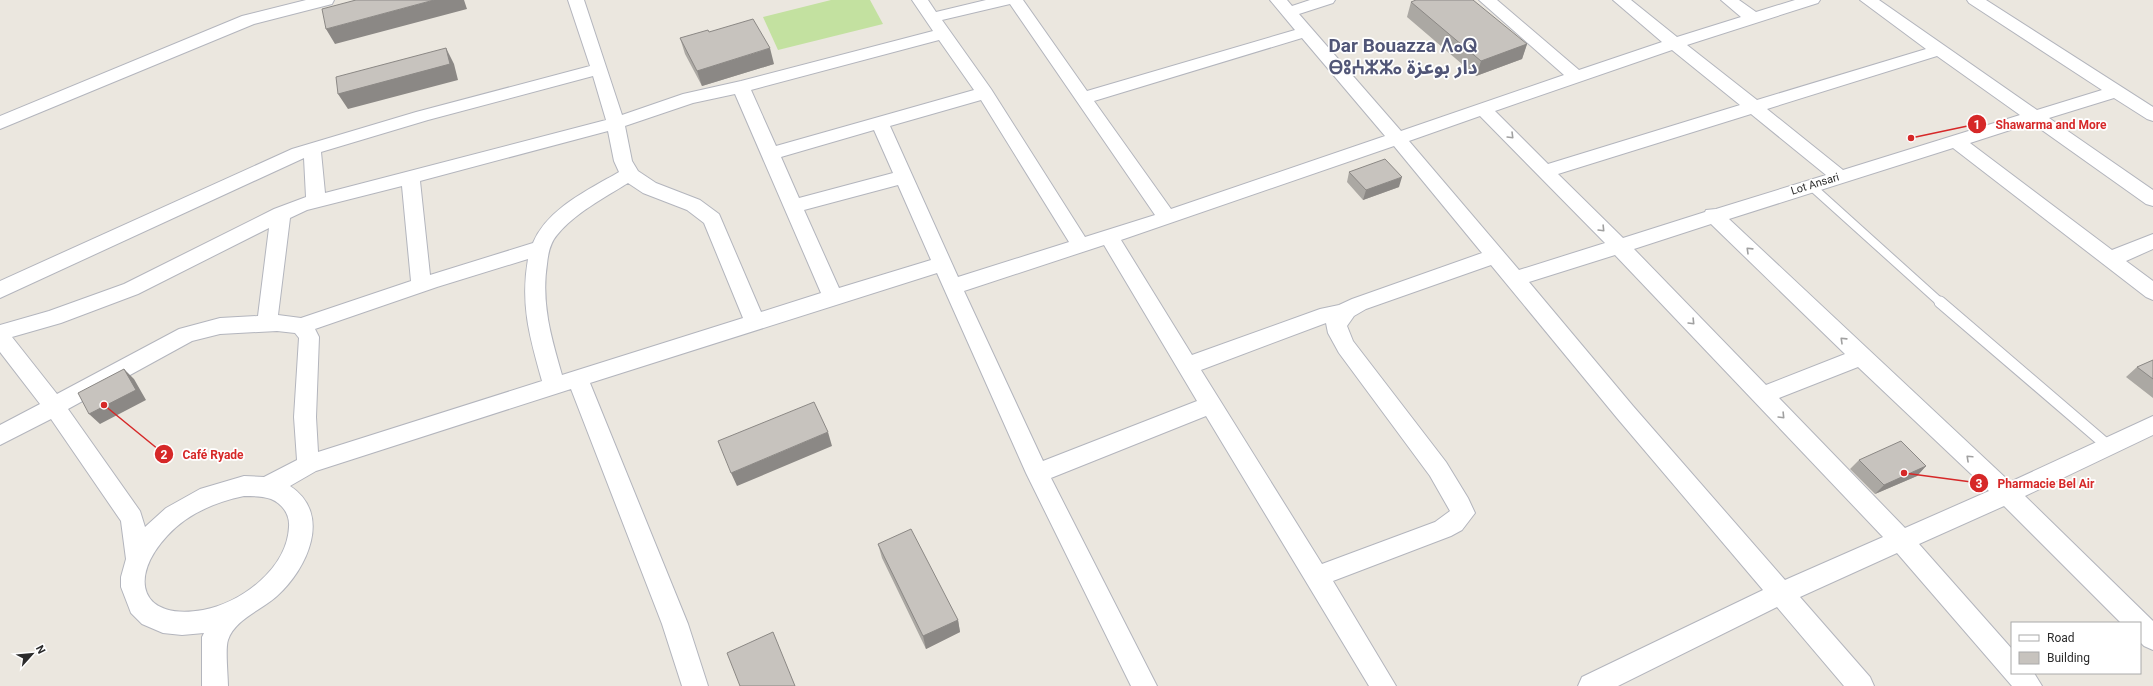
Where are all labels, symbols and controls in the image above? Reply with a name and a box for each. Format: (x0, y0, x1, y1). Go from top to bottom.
district label: Dar Bouazza ⴷⴰⵕ ⴱⵓⵄⵣⵣⴰ دار بوعزة (1328, 34, 1478, 79)
callout: Shawarma and More (1967, 112, 2114, 136)
text: 1 (1974, 118, 1980, 132)
text: Shawarma and More (1996, 118, 2107, 132)
one-way arrow (1506, 131, 1514, 139)
street label: Lot Ansari (1789, 170, 1841, 198)
one-way arrow (1597, 224, 1604, 231)
one-way arrow (1746, 247, 1754, 255)
one-way arrow (1687, 317, 1695, 325)
one-way arrow (1840, 337, 1848, 345)
one-way arrow (1777, 411, 1785, 419)
callout: Café Ryade (154, 442, 251, 466)
text: 2 (161, 448, 168, 462)
text: Café Ryade (182, 448, 244, 462)
one-way arrow (1966, 455, 1973, 462)
callout: Pharmacie Bel Air (1969, 471, 2102, 495)
text: 3 (1976, 477, 1983, 491)
text: Pharmacie Bel Air (1998, 477, 2095, 491)
legend (2011, 622, 2141, 674)
text: Road (2047, 631, 2075, 645)
north arrow (12, 634, 52, 674)
text: N (33, 643, 48, 656)
text: Building (2047, 651, 2090, 665)

